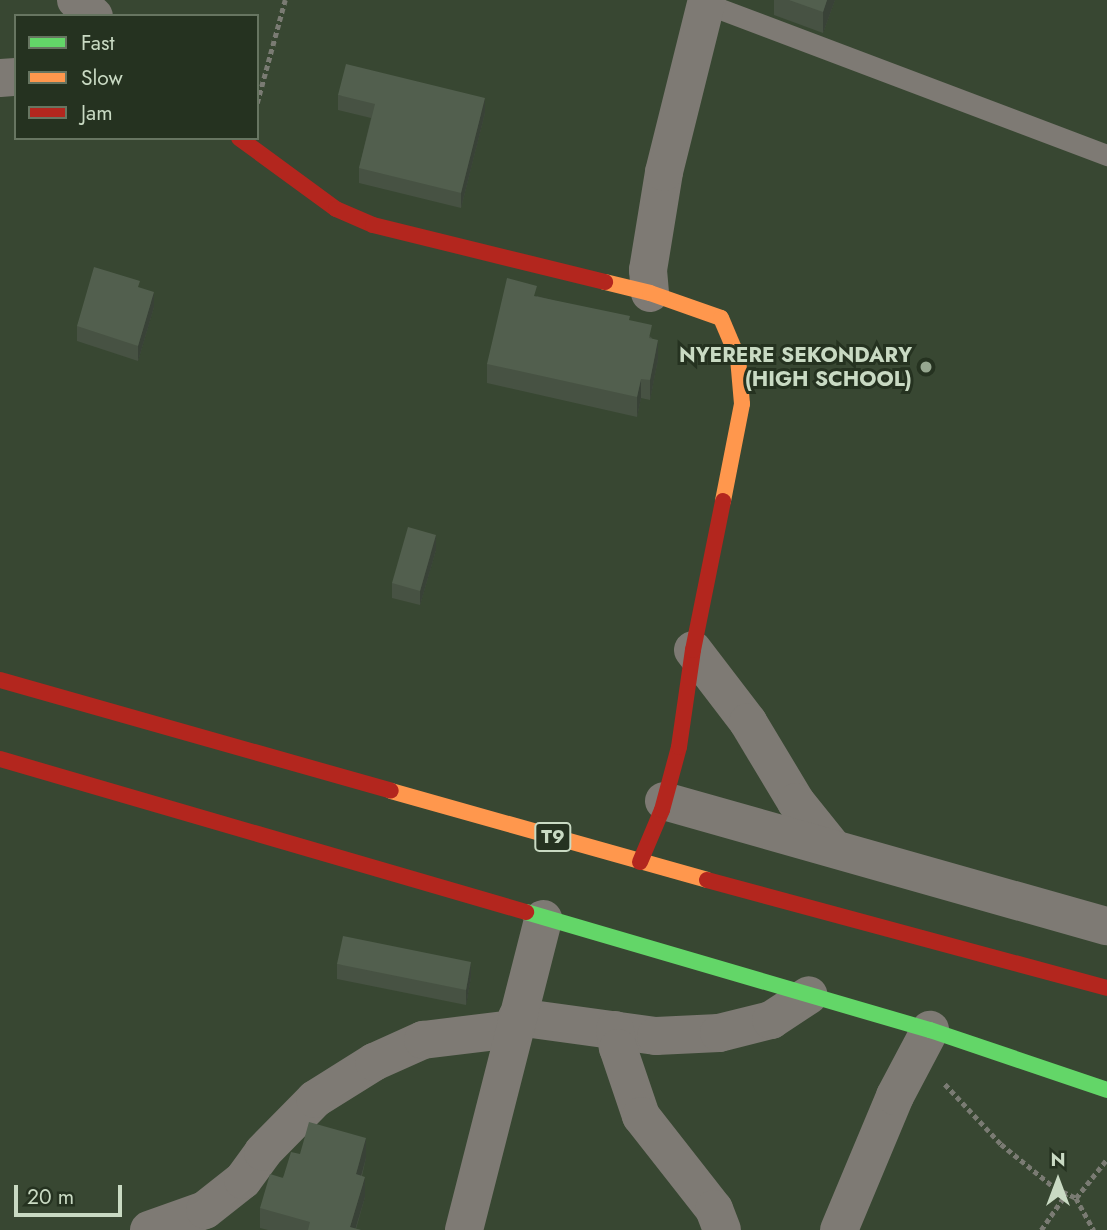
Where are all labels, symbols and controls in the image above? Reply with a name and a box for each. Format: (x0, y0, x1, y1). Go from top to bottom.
legend (14, 14, 259, 140)
text: Fast (81, 28, 114, 58)
text: Slow (81, 63, 123, 93)
text: Jam (81, 98, 113, 128)
place label: NYERERE SEKONDARY (HIGH SCHOOL) (679, 342, 912, 392)
marker: NYERERE SEKONDARY (HIGH SCHOOL) (918, 359, 934, 375)
road number: T9 (534, 822, 572, 852)
north arrow (1023, 1146, 1093, 1216)
text: N (1050, 1146, 1066, 1173)
scale bar (18, 1170, 126, 1214)
text: 20 m (27, 1182, 74, 1212)

